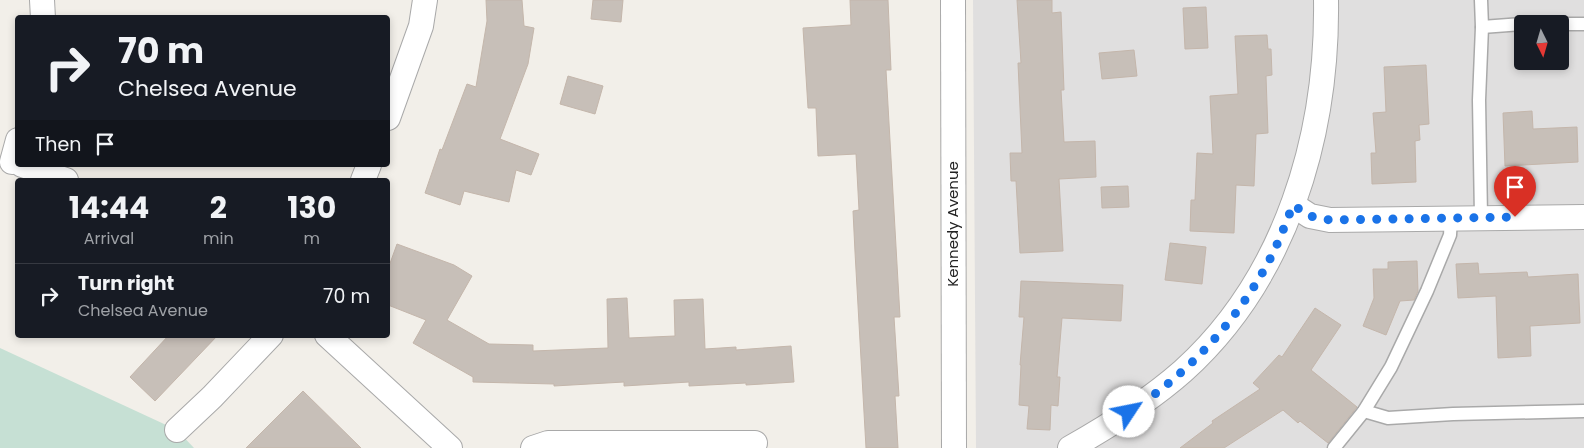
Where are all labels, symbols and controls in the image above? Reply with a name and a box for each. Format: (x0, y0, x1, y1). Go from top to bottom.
north arrow (1514, 15, 1569, 70)
map controls (1514, 15, 1569, 70)
text: 70 m (118, 26, 204, 75)
icon: right (35, 35, 100, 100)
text: Chelsea Avenue (118, 73, 297, 104)
icon: arrive (91, 130, 119, 158)
text: Then (35, 131, 81, 158)
street label: Kennedy Avenue (942, 161, 963, 287)
pin (1494, 166, 1536, 217)
icon: arrive (1501, 173, 1529, 201)
text: 14:44 (69, 186, 149, 229)
text: 2 (210, 186, 227, 229)
text: 130 (287, 186, 336, 229)
text: Arrival (84, 227, 134, 250)
text: min (203, 227, 234, 250)
text: m (304, 227, 320, 250)
text: Turn right (78, 270, 174, 297)
icon: right (35, 282, 63, 310)
text: 70 m (323, 283, 370, 310)
text: Chelsea Avenue (78, 299, 208, 322)
position arrow (1102, 385, 1154, 437)

